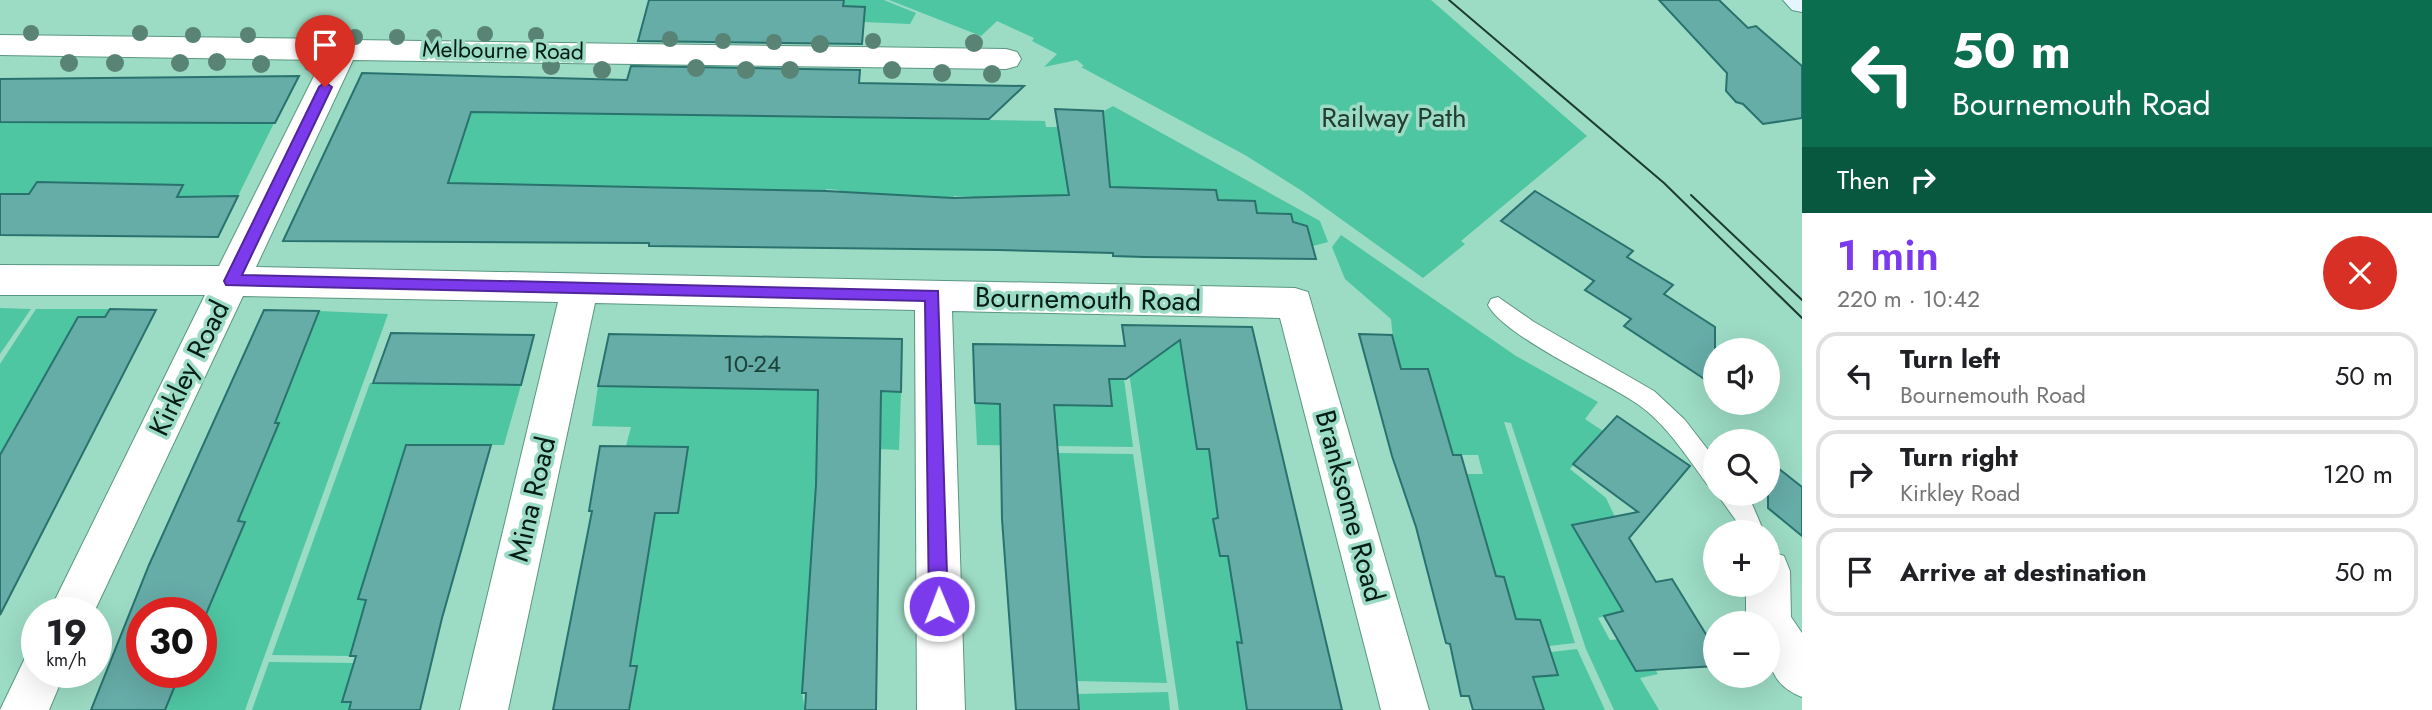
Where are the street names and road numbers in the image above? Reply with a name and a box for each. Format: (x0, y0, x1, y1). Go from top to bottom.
street label: Melbourne Road (422, 32, 584, 68)
street label: Bournemouth Road (974, 277, 1202, 321)
street label: Kirkley Road (138, 293, 240, 443)
street label: Branksome Road (1305, 405, 1395, 607)
street label: Mina Road (498, 433, 566, 565)

